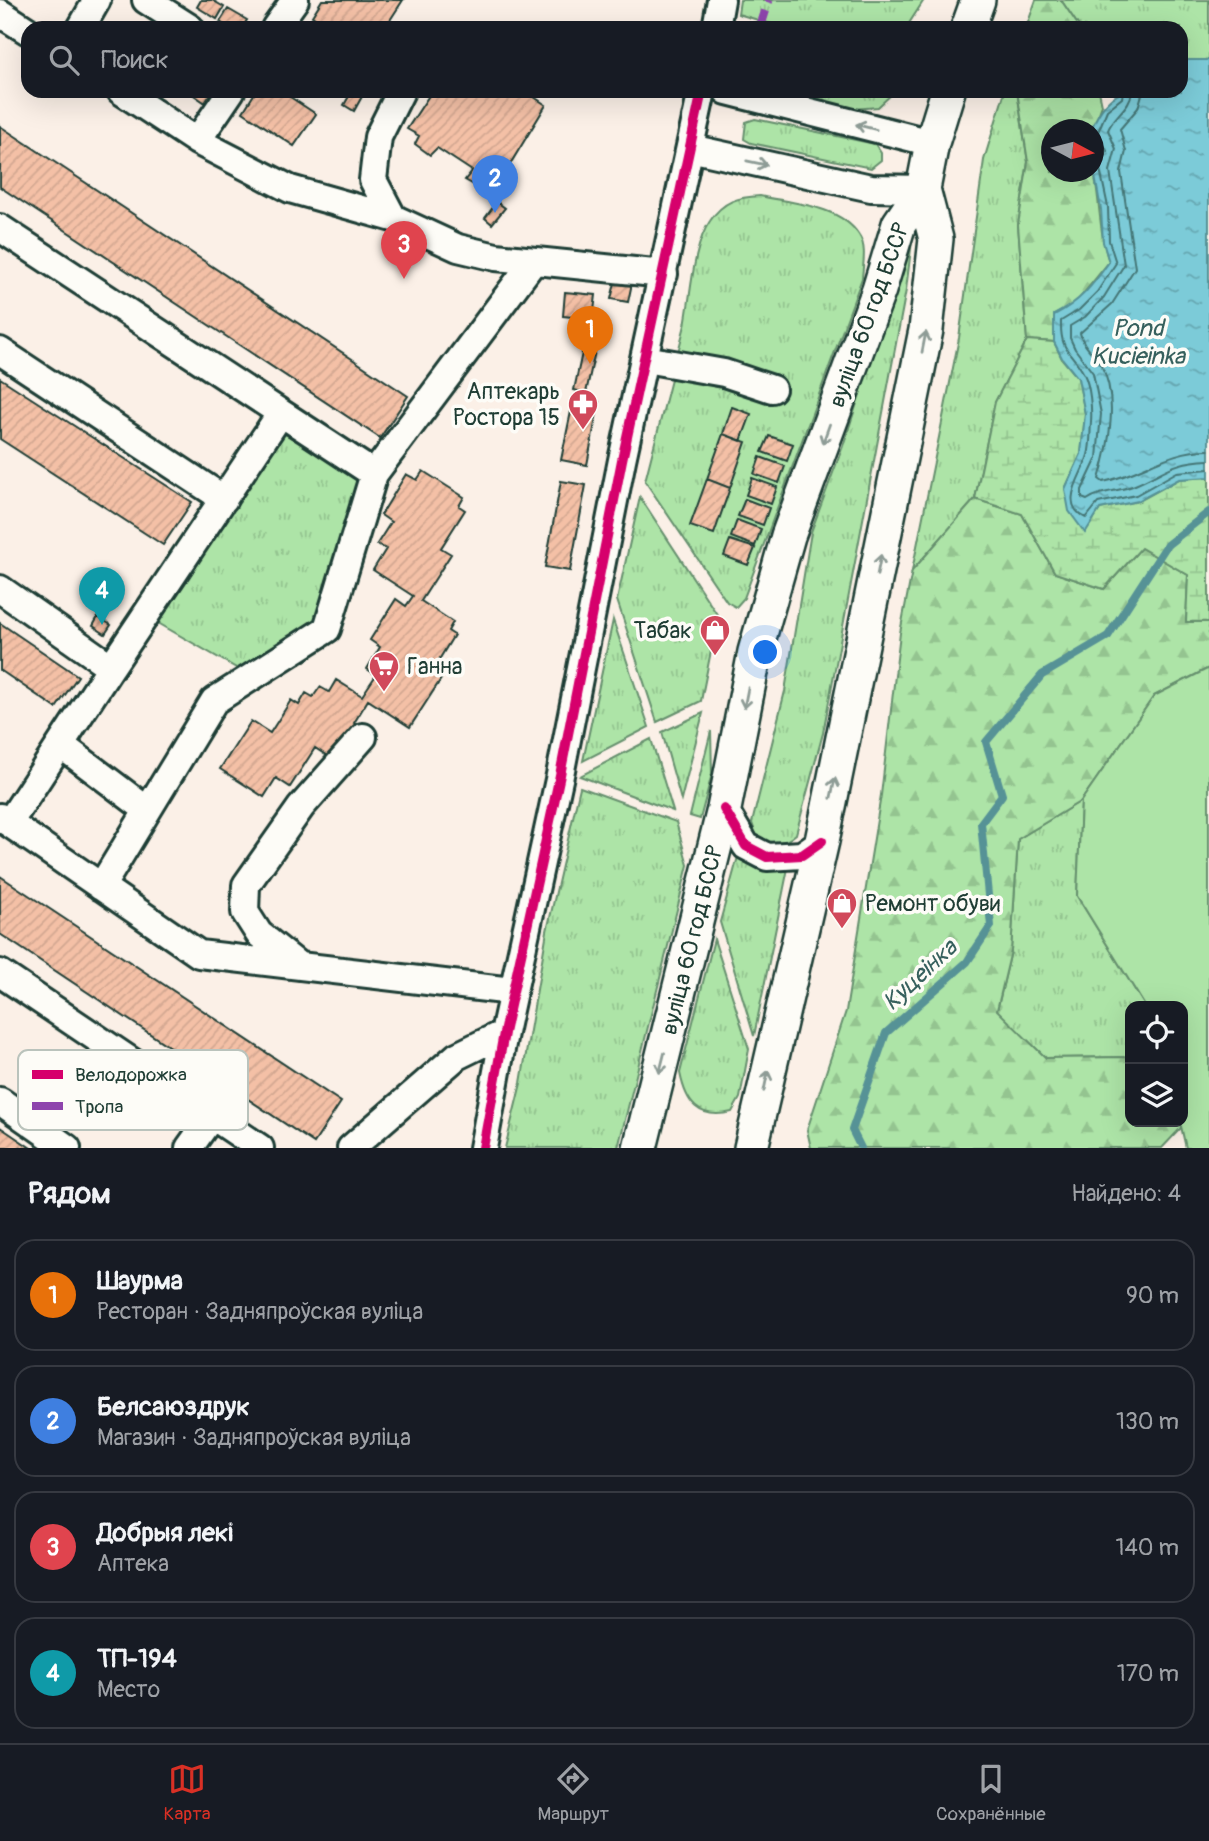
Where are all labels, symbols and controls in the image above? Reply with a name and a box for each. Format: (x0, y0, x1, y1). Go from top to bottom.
search box (21, 21, 1188, 98)
icon: search (45, 41, 83, 79)
text: Поиск (101, 44, 169, 76)
north arrow (1041, 119, 1104, 182)
one-way arrow (855, 120, 877, 133)
pin: 2 (472, 155, 518, 213)
one-way arrow (745, 156, 768, 170)
street label: вуліца 60 год БССР (822, 218, 916, 411)
pin: 3 (381, 221, 427, 279)
pin: 1 (567, 306, 613, 364)
water label: Pond Kucieinka (1091, 314, 1187, 371)
one-way arrow (917, 331, 931, 354)
place label: Аптекарь Ростора 15 (453, 377, 560, 432)
pharmacy icon: Аптекарь Ростора 15 (566, 387, 600, 431)
one-way arrow (818, 422, 831, 444)
one-way arrow (873, 554, 887, 577)
pin: 4 (79, 567, 125, 625)
shop icon: Табак (698, 613, 732, 657)
place label: Табак (633, 616, 692, 645)
your location (748, 635, 782, 669)
supermarket icon: Ганна (367, 649, 401, 693)
place label: Ганна (407, 652, 462, 681)
one-way arrow (738, 686, 752, 709)
one-way arrow (827, 777, 841, 800)
street label: вуліца 60 год БССР (654, 842, 730, 1038)
shop icon: Ремонт обуви (825, 886, 859, 930)
place label: Ремонт обуви (865, 889, 1000, 918)
water label: Куцеінка (877, 932, 964, 1017)
map controls (1125, 1001, 1188, 1127)
button: locate (1125, 1001, 1188, 1064)
legend (18, 1050, 248, 1130)
one-way arrow (655, 1051, 668, 1074)
text: Велодорожка (75, 1063, 187, 1087)
button: layers (1125, 1064, 1188, 1127)
one-way arrow (759, 1070, 773, 1093)
text: Тропа (75, 1095, 123, 1119)
text: Рядом (28, 1175, 111, 1212)
text: Найдено: 4 (1071, 1179, 1181, 1208)
text: Шаурма (97, 1265, 183, 1297)
text: 1 (49, 1281, 58, 1310)
text: 90 m (1126, 1281, 1179, 1310)
text: Ресторан · Задняпроўская вуліца (97, 1297, 423, 1326)
text: Белсаюздрук (97, 1391, 250, 1423)
text: 2 (47, 1407, 59, 1436)
text: 130 m (1116, 1407, 1179, 1436)
text: Магазин · Задняпроўская вуліца (97, 1423, 411, 1452)
text: Добрыя лекі (97, 1517, 233, 1549)
text: 3 (47, 1533, 59, 1562)
text: 140 m (1116, 1533, 1179, 1562)
text: Аптека (97, 1549, 169, 1578)
text: ТП-194 (97, 1643, 177, 1675)
text: 4 (46, 1659, 60, 1688)
text: 170 m (1117, 1659, 1179, 1688)
text: Место (97, 1675, 160, 1704)
tab: Карта (163, 1760, 211, 1826)
tab: Маршрут (538, 1760, 609, 1826)
tab: Сохранённые (936, 1760, 1046, 1826)

